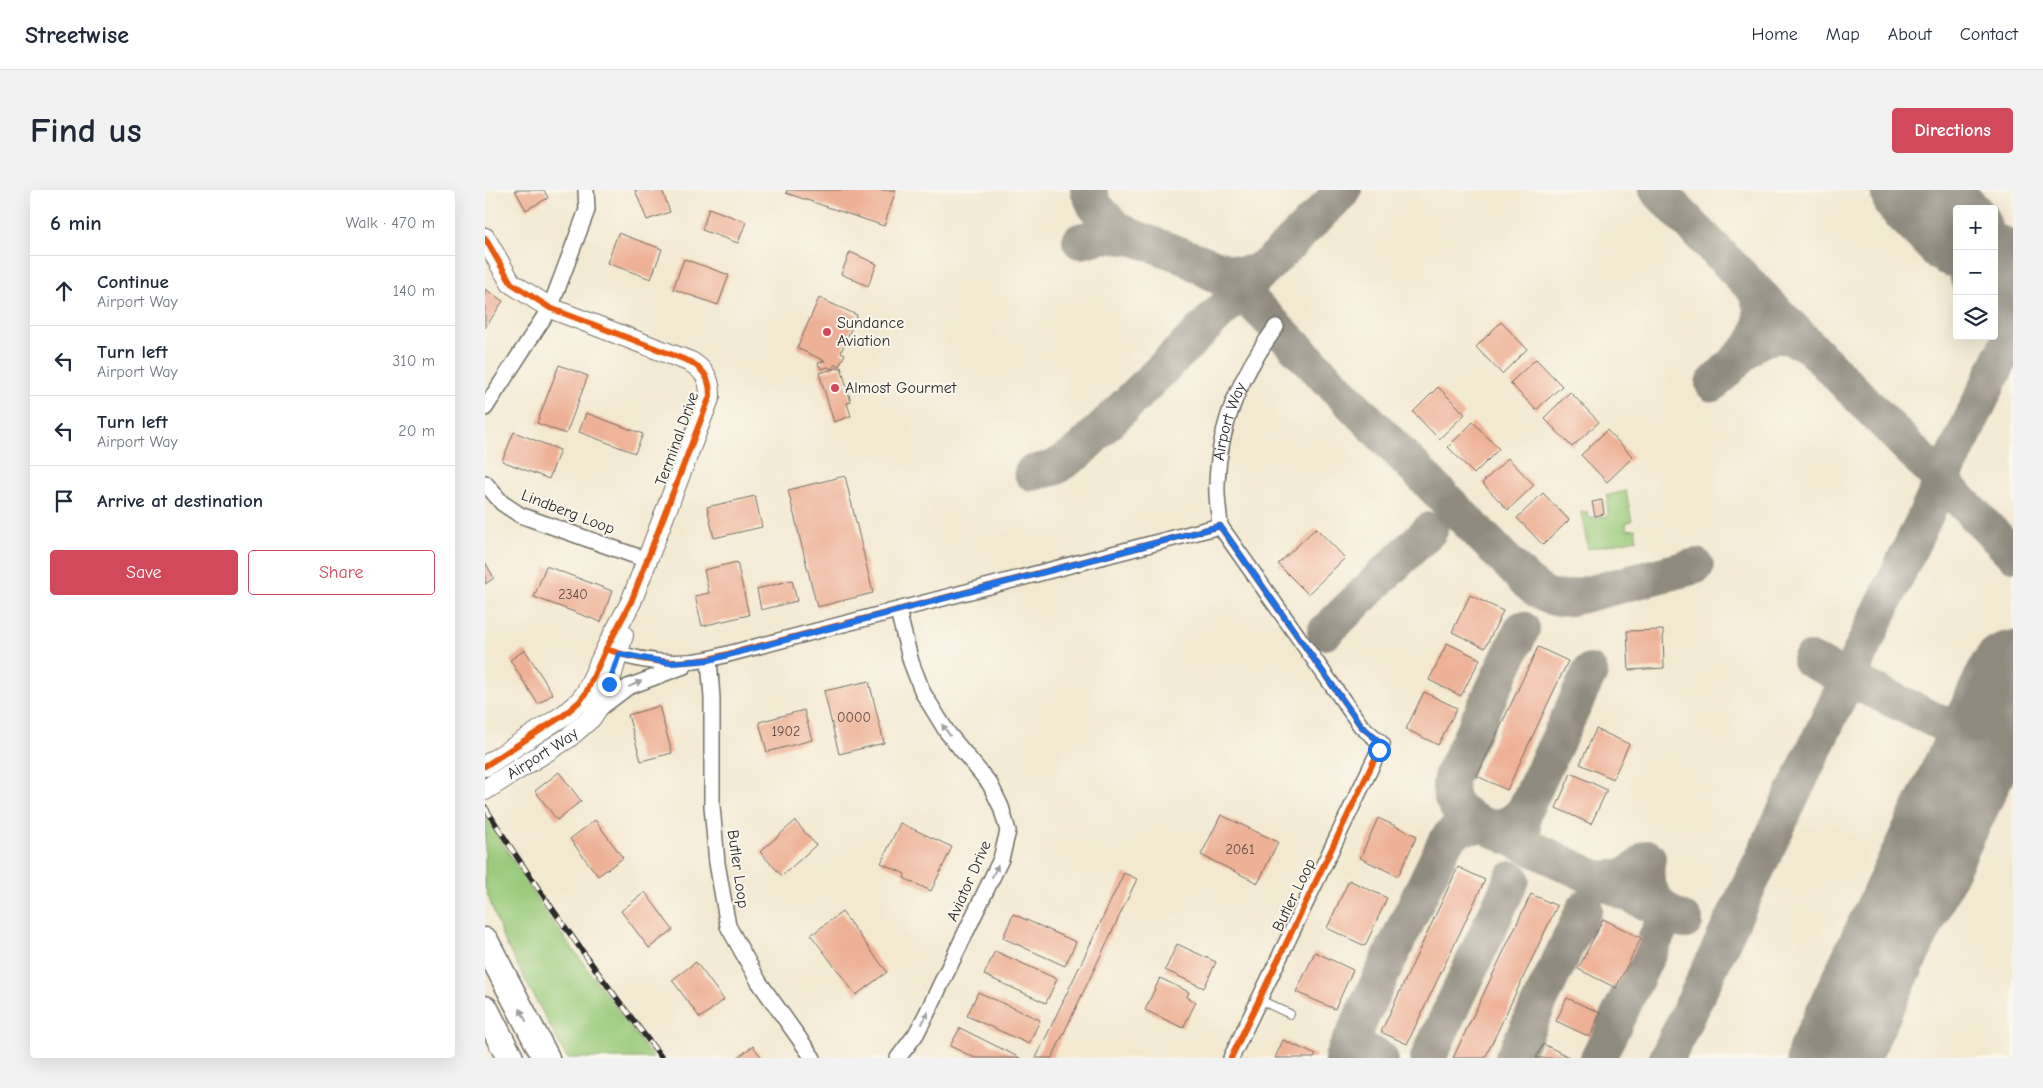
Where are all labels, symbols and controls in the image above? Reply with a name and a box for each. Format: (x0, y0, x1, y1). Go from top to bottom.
text: Streetwise (25, 21, 129, 49)
text: Home (1751, 24, 1798, 45)
text: Map (1826, 24, 1860, 45)
text: About (1888, 24, 1932, 45)
text: Contact (1960, 24, 2018, 45)
button: Directions (1892, 108, 2013, 153)
text: Find us (30, 110, 142, 151)
map controls (1953, 205, 1998, 340)
button: + (1953, 205, 1998, 250)
text: 6 min (50, 211, 102, 235)
text: Walk · 470 m (346, 214, 435, 232)
button: − (1953, 250, 1998, 295)
text: Continue (97, 271, 169, 293)
icon: ahead (50, 277, 78, 305)
text: 140 m (393, 282, 435, 300)
text: Airport Way (97, 293, 178, 311)
button: layers (1953, 295, 1998, 340)
place label: Sundance Aviation (837, 314, 904, 350)
marker: Sundance Aviation (821, 326, 833, 338)
text: Turn left (97, 341, 168, 363)
icon: left (50, 347, 78, 375)
text: 310 m (392, 352, 435, 370)
text: Airport Way (97, 363, 178, 381)
place label: Almost Gourmet (845, 379, 957, 397)
street label: Airport Way (1210, 379, 1250, 462)
marker: Almost Gourmet (829, 382, 841, 394)
street label: Terminal Drive (652, 390, 702, 488)
text: Turn left (97, 411, 168, 433)
icon: left (50, 417, 78, 445)
text: 20 m (398, 422, 435, 440)
text: Airport Way (97, 433, 178, 451)
street label: Lindberg Loop (519, 486, 617, 538)
icon: arrive (50, 487, 78, 515)
text: Arrive at destination (97, 490, 263, 512)
button: Save (50, 550, 238, 595)
button: Share (248, 550, 435, 595)
house number: 2340 (558, 586, 588, 603)
route end (598, 673, 621, 696)
one-way arrow (628, 680, 642, 688)
house number: 0000 (837, 709, 871, 726)
house number: 1902 (772, 723, 800, 740)
one-way arrow (941, 723, 951, 737)
street label: Airport Way (504, 724, 582, 783)
route start (1368, 739, 1391, 762)
street label: Butler Loop (724, 829, 752, 909)
street label: Aviator Drive (943, 838, 995, 924)
house number: 2061 (1226, 841, 1254, 858)
street label: Butler Loop (1269, 856, 1319, 934)
one-way arrow (991, 864, 1000, 879)
one-way arrow (519, 1008, 527, 1022)
one-way arrow (920, 1010, 929, 1025)

